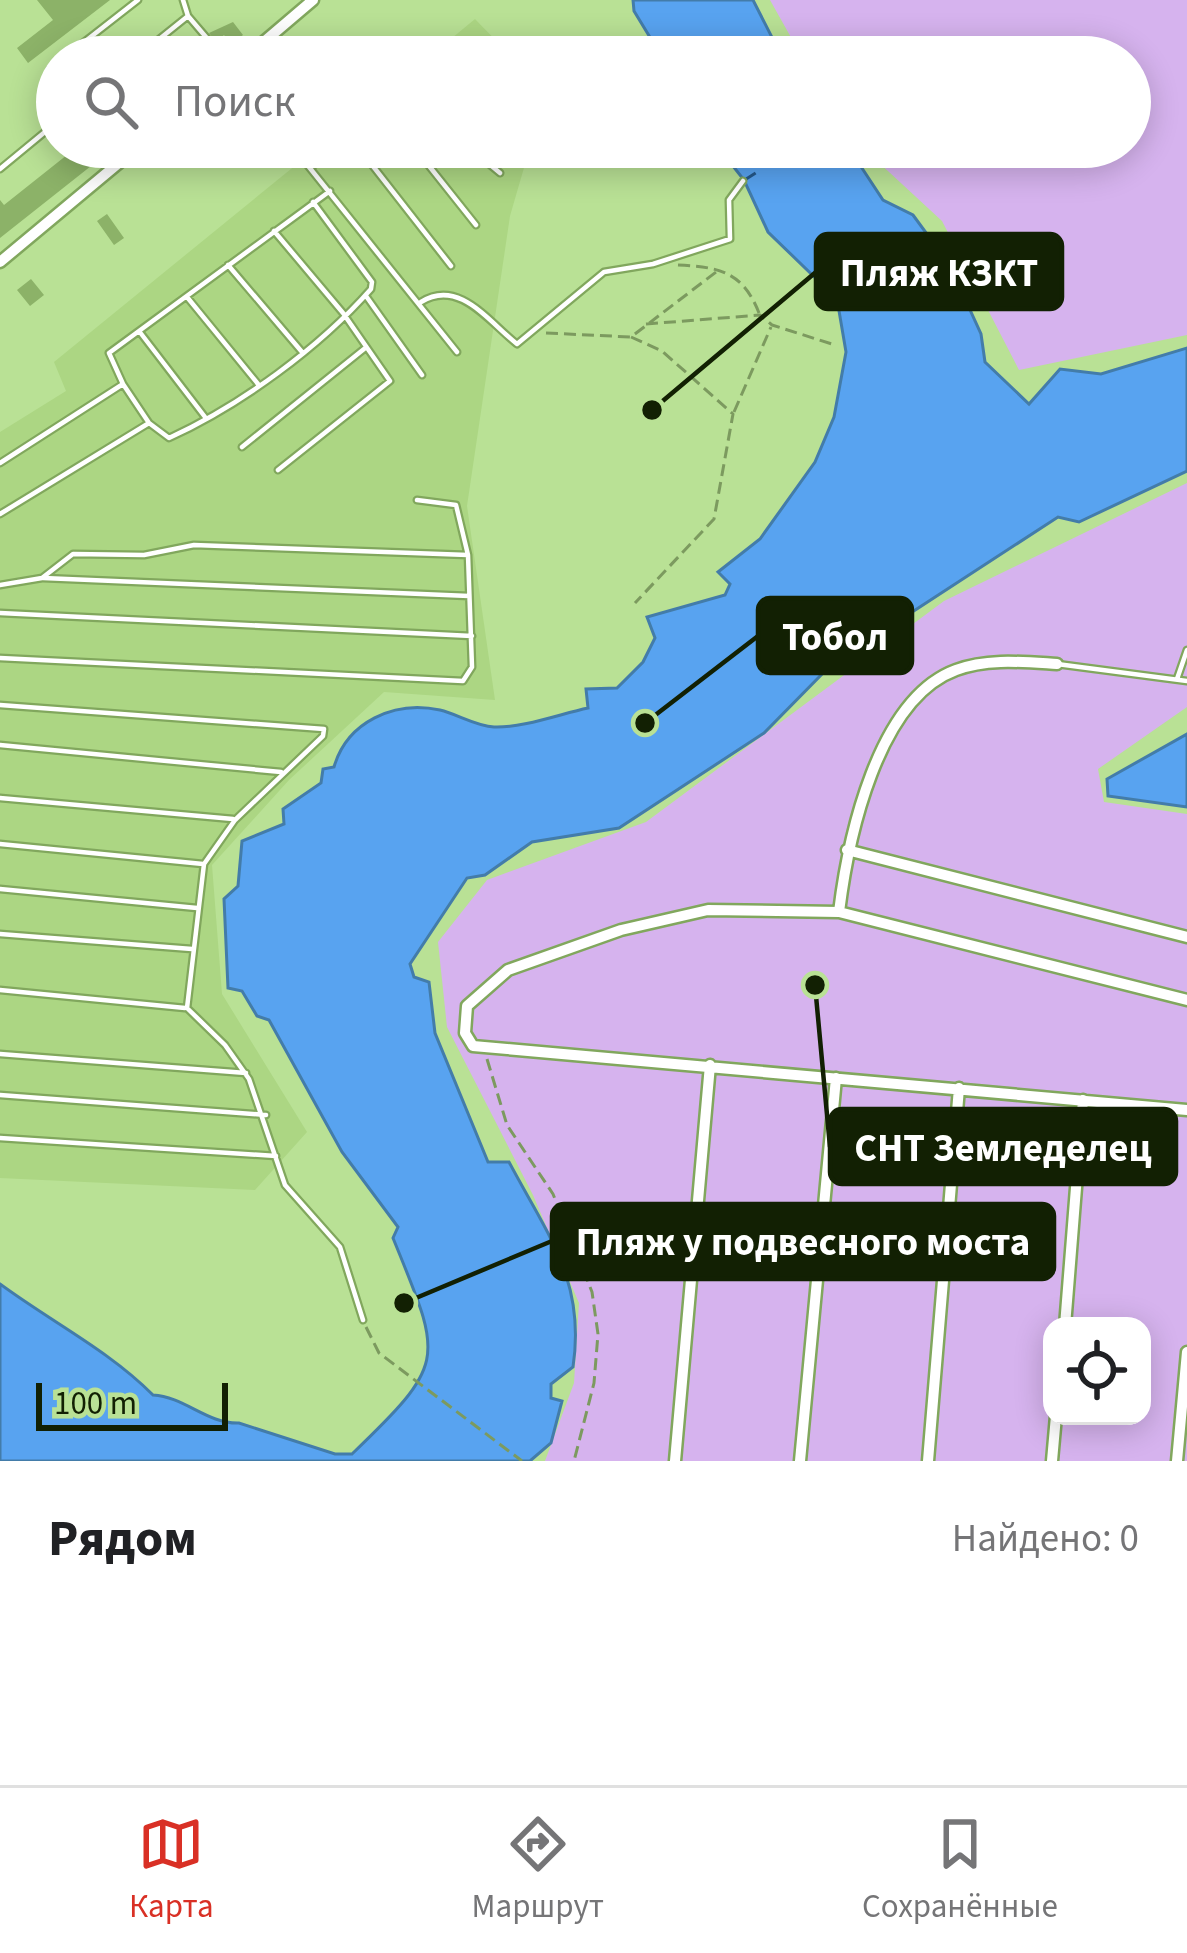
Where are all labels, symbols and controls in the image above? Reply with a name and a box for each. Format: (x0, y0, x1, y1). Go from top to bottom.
search box (36, 36, 1151, 168)
icon: search (78, 69, 144, 135)
text: Поиск (174, 70, 296, 134)
callout: Пляж КЗКТ (816, 234, 1062, 309)
text: Пляж КЗКТ (840, 246, 1038, 302)
callout: Тобол (758, 598, 912, 673)
text: Тобол (782, 610, 888, 666)
callout: СНТ Земледелец (830, 1109, 1176, 1184)
text: СНТ Земледелец (854, 1121, 1152, 1177)
callout: Пляж у подвесного моста (552, 1204, 1054, 1279)
text: Пляж у подвесного моста (576, 1215, 1030, 1271)
map controls (1043, 1317, 1151, 1425)
button: locate (1043, 1317, 1151, 1425)
scale bar (36, 1377, 228, 1430)
text: 100 m (54, 1380, 137, 1427)
text: Рядом (48, 1503, 197, 1575)
text: Найдено: 0 (952, 1511, 1139, 1567)
tab: Карта (129, 1811, 214, 1930)
tab: Маршрут (472, 1811, 604, 1930)
tab: Сохранённые (862, 1811, 1058, 1930)

